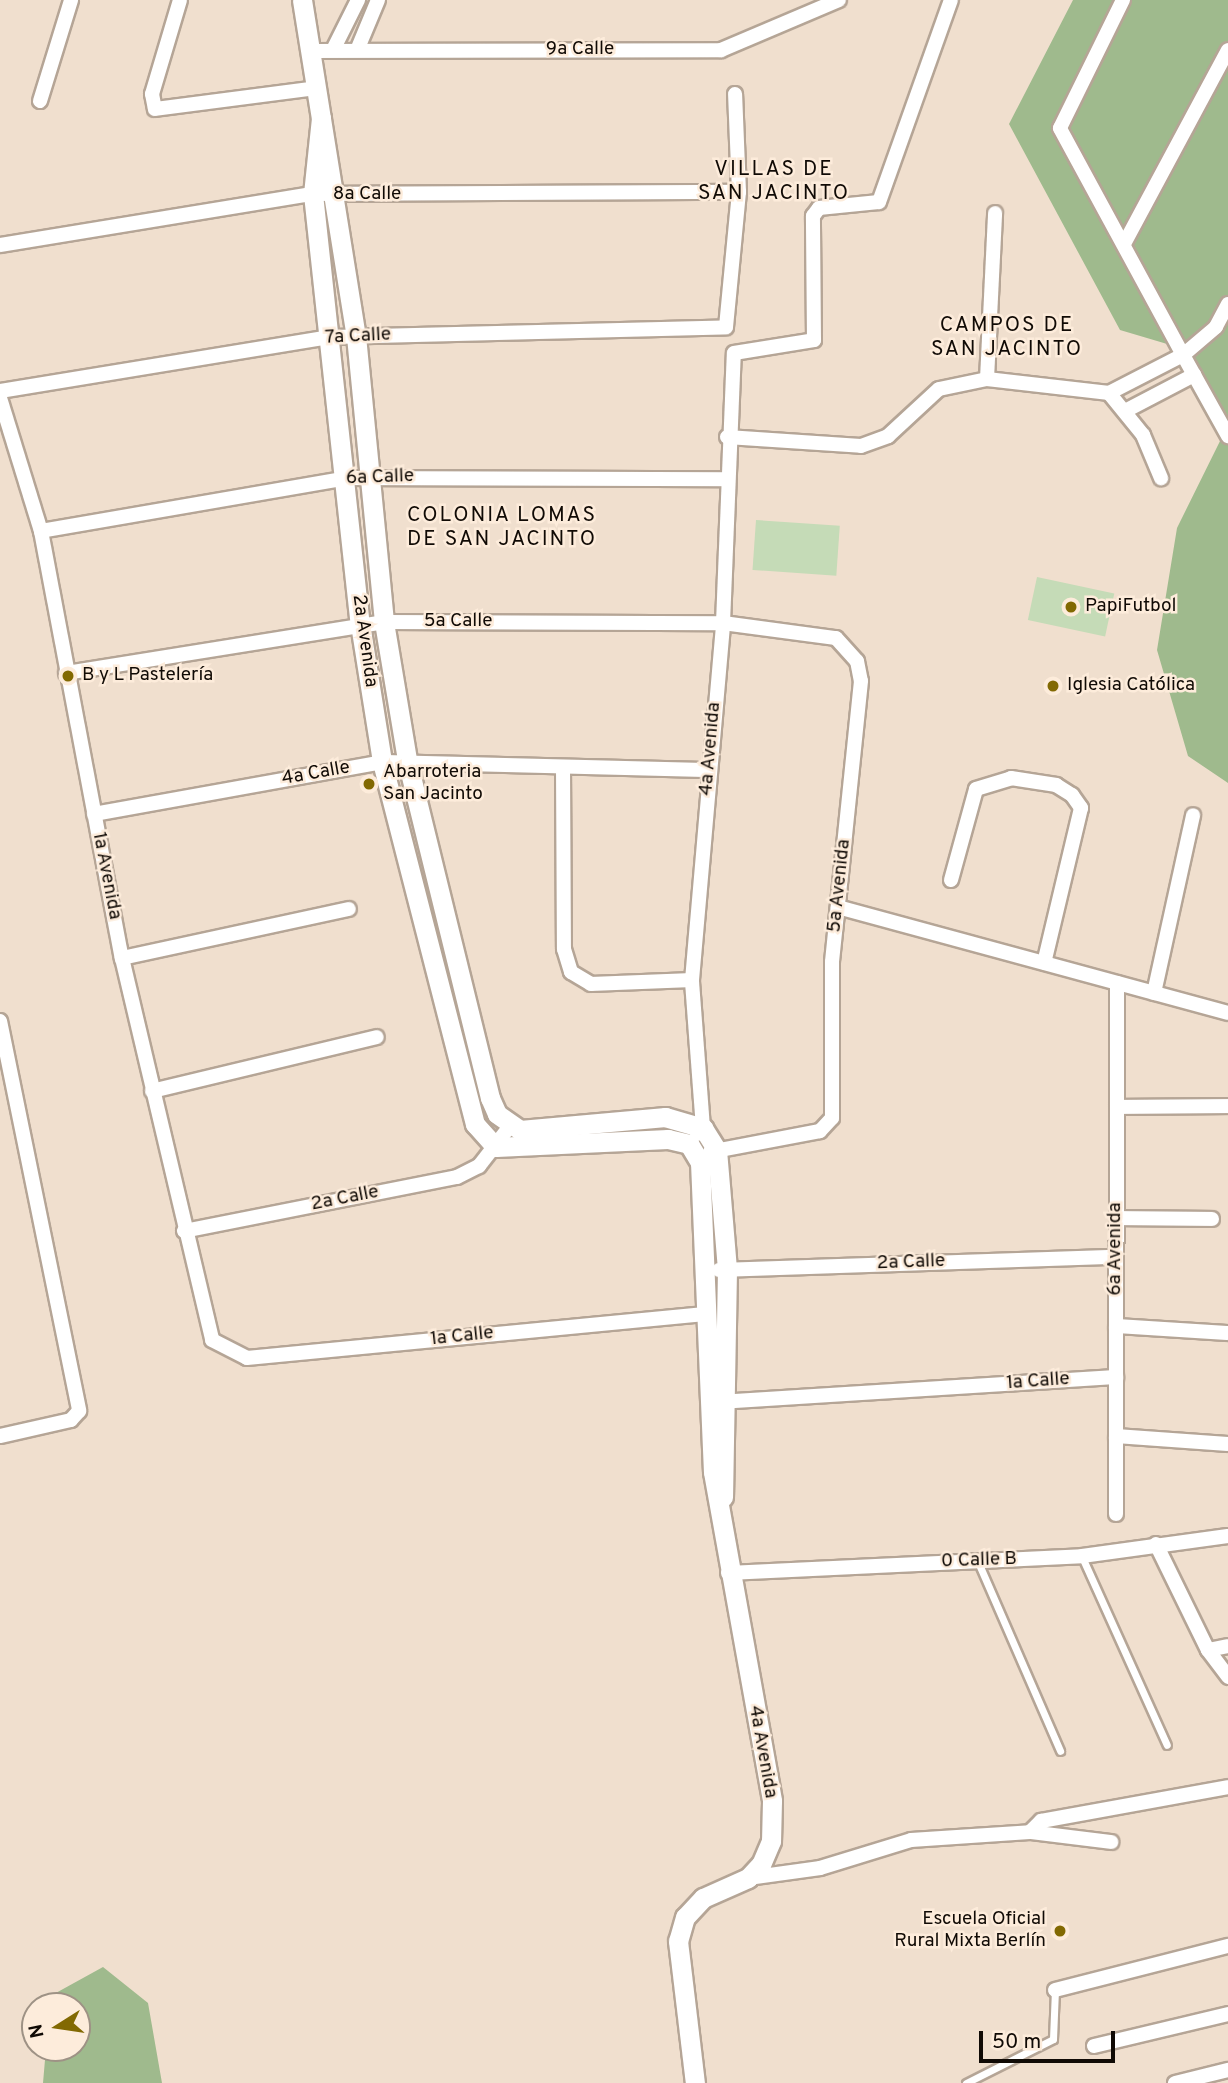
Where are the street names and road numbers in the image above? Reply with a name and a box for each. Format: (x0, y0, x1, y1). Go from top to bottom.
street label: 9a Calle (546, 39, 614, 61)
street label: 8a Calle (333, 184, 401, 206)
street label: 7a Calle (324, 324, 392, 350)
street label: 6a Calle (345, 465, 415, 491)
street label: 2a Avenida (346, 593, 382, 689)
street label: 5a Calle (424, 611, 492, 633)
street label: 4a Avenida (696, 701, 726, 797)
street label: 4a Calle (280, 757, 352, 791)
street label: 1a Avenida (86, 830, 126, 922)
street label: 5a Avenida (824, 838, 856, 934)
street label: 2a Calle (309, 1181, 381, 1217)
street label: 6a Avenida (1105, 1202, 1127, 1296)
street label: 2a Calle (876, 1250, 946, 1276)
street label: 1a Calle (429, 1322, 495, 1352)
street label: 1a Calle (1006, 1368, 1070, 1396)
street label: 0 Calle B (941, 1548, 1017, 1574)
street label: 4a Avenida (743, 1704, 781, 1800)

